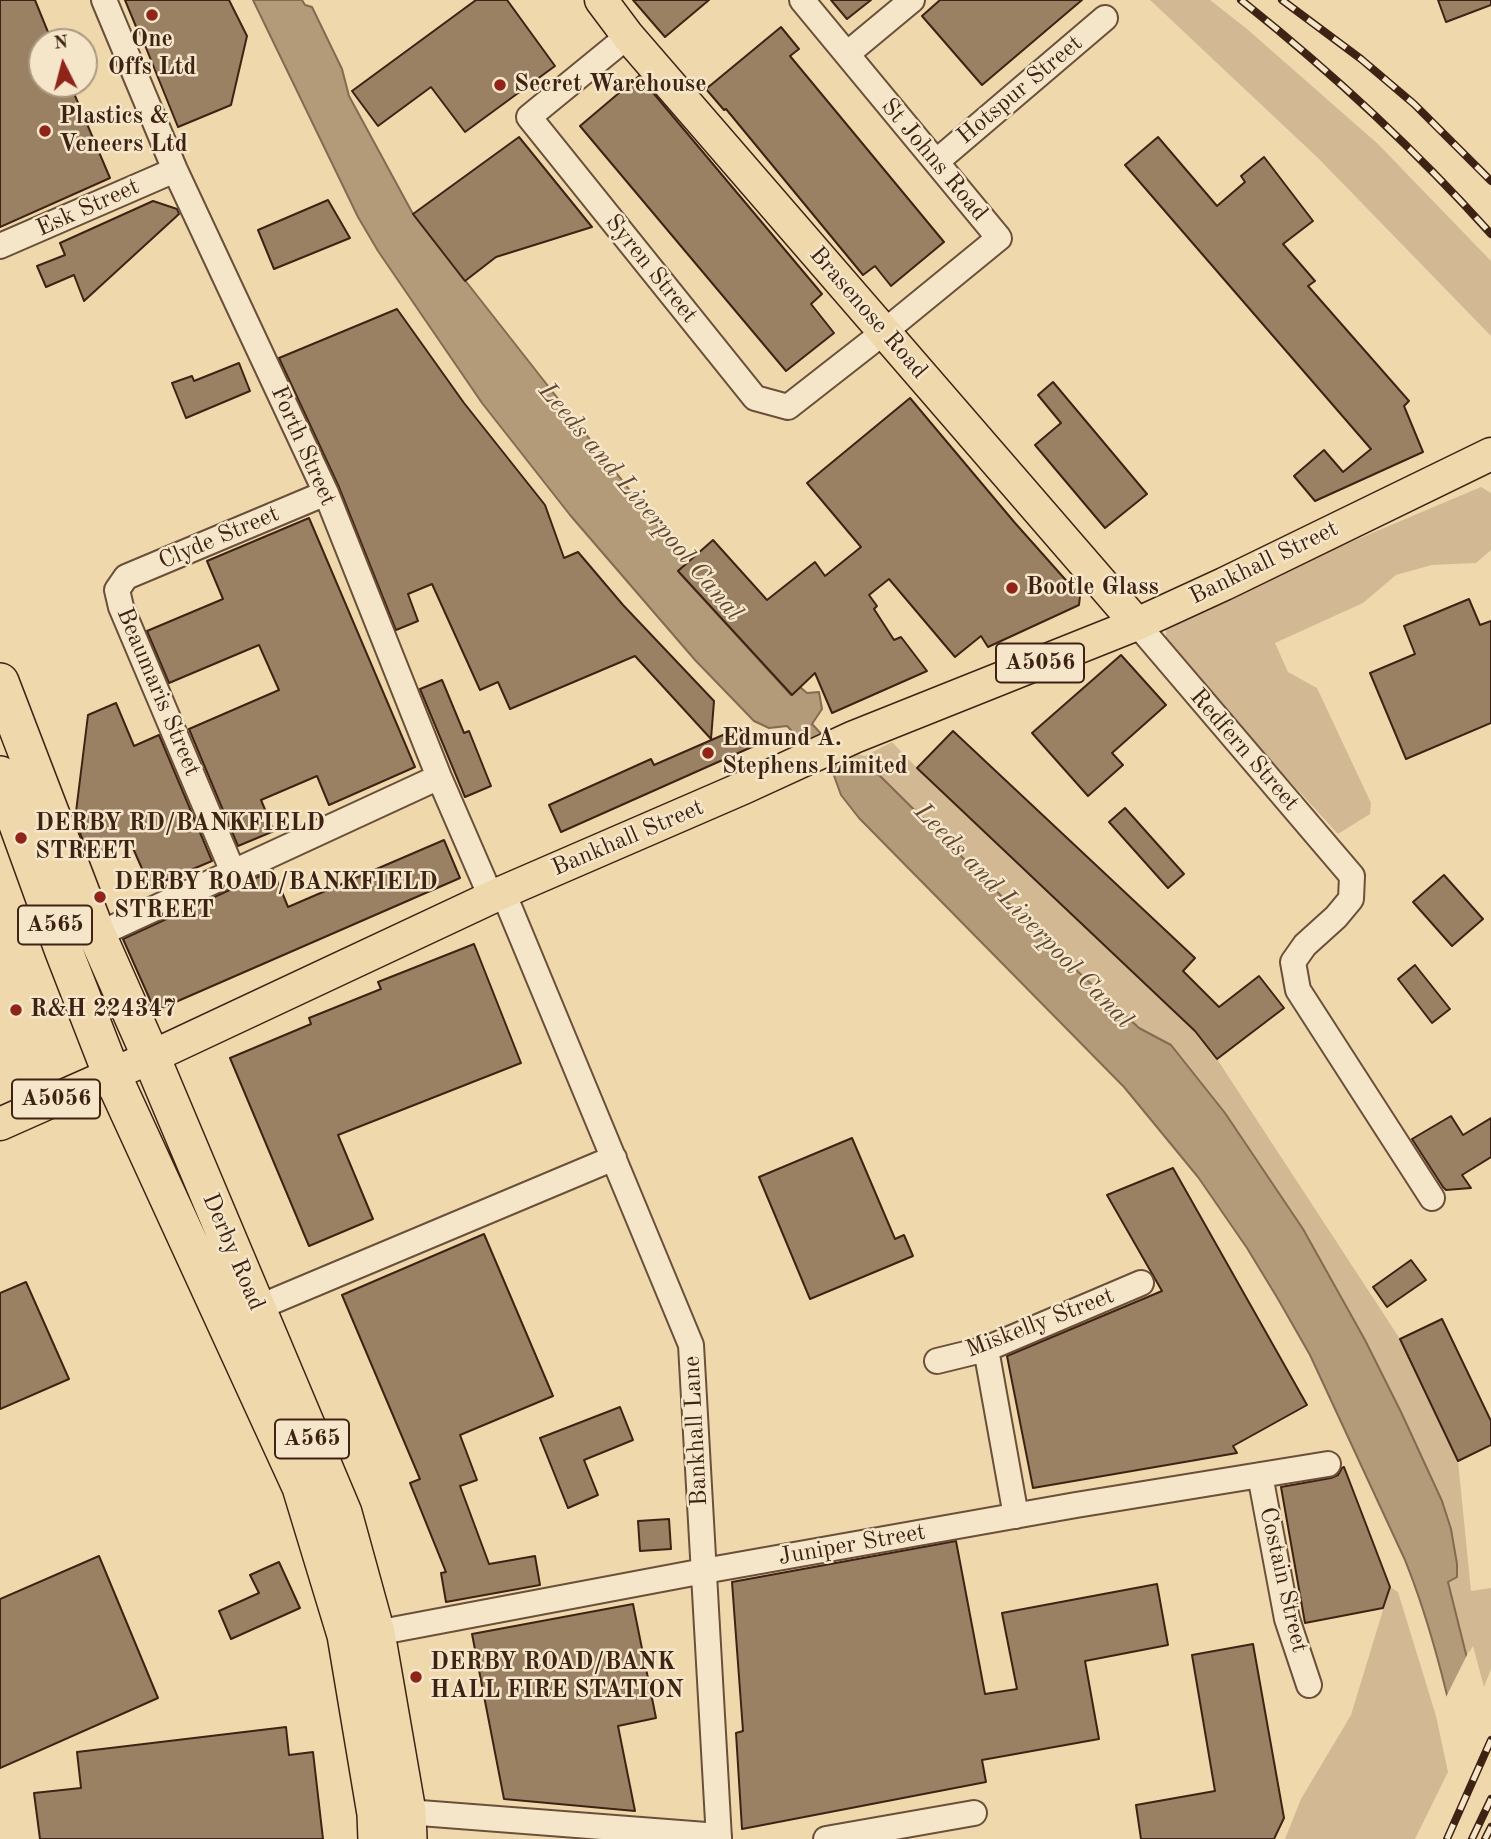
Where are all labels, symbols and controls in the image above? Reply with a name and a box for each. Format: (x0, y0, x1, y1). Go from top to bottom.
marker: One Offs Ltd (144, 7, 160, 23)
place label: One Offs Ltd (108, 26, 196, 82)
north arrow (28, 28, 98, 98)
street label: Hotspur Street (951, 29, 1089, 151)
text: N (53, 33, 69, 54)
place label: Secret Warehouse (514, 71, 706, 99)
marker: Secret Warehouse (492, 77, 508, 93)
street label: St Johns Road (874, 93, 994, 227)
place label: Plastics & Veneers Ltd (59, 103, 188, 159)
marker: Plastics & Veneers Ltd (37, 123, 53, 139)
street label: Esk Street (32, 173, 144, 243)
street label: Syren Street (598, 209, 704, 329)
street label: Brasenose Road (803, 241, 933, 385)
water label: Leeds and Liverpool Canal (531, 376, 749, 628)
street label: Forth Street (264, 382, 342, 510)
street label: Clyde Street (154, 500, 284, 576)
street label: Bankhall Street (1185, 515, 1343, 611)
place label: Bootle Glass (1026, 574, 1159, 602)
marker: Bootle Glass (1004, 580, 1020, 596)
street label: Beaumaris Street (110, 603, 206, 781)
road number: A5056 (996, 643, 1084, 682)
street label: Redfern Street (1183, 683, 1305, 817)
place label: Edmund A. Stephens Limited (722, 725, 908, 781)
marker: Edmund A. Stephens Limited (700, 745, 716, 761)
street label: Bankhall Street (548, 793, 708, 883)
water label: Leeds and Liverpool Canal (907, 797, 1139, 1035)
place label: DERBY RD/BANKFIELD STREET (35, 810, 325, 866)
marker: DERBY RD/BANKFIELD STREET (13, 830, 29, 846)
place label: DERBY ROAD/BANKFIELD STREET (114, 869, 438, 925)
marker: DERBY ROAD/BANKFIELD STREET (92, 889, 108, 905)
road number: A565 (18, 906, 92, 944)
place label: R&H 224347 (30, 996, 176, 1024)
marker: R&H 224347 (8, 1002, 24, 1018)
road number: A5056 (12, 1080, 100, 1118)
street label: Derby Road (195, 1189, 271, 1315)
street label: Miskelly Street (962, 1282, 1118, 1364)
street label: Bankhall Lane (678, 1355, 714, 1507)
road number: A565 (275, 1420, 349, 1458)
street label: Costain Street (1252, 1504, 1314, 1656)
street label: Juniper Street (776, 1518, 928, 1572)
place label: DERBY ROAD/BANK HALL FIRE STATION (430, 1649, 684, 1705)
marker: DERBY ROAD/BANK HALL FIRE STATION (408, 1669, 424, 1685)

